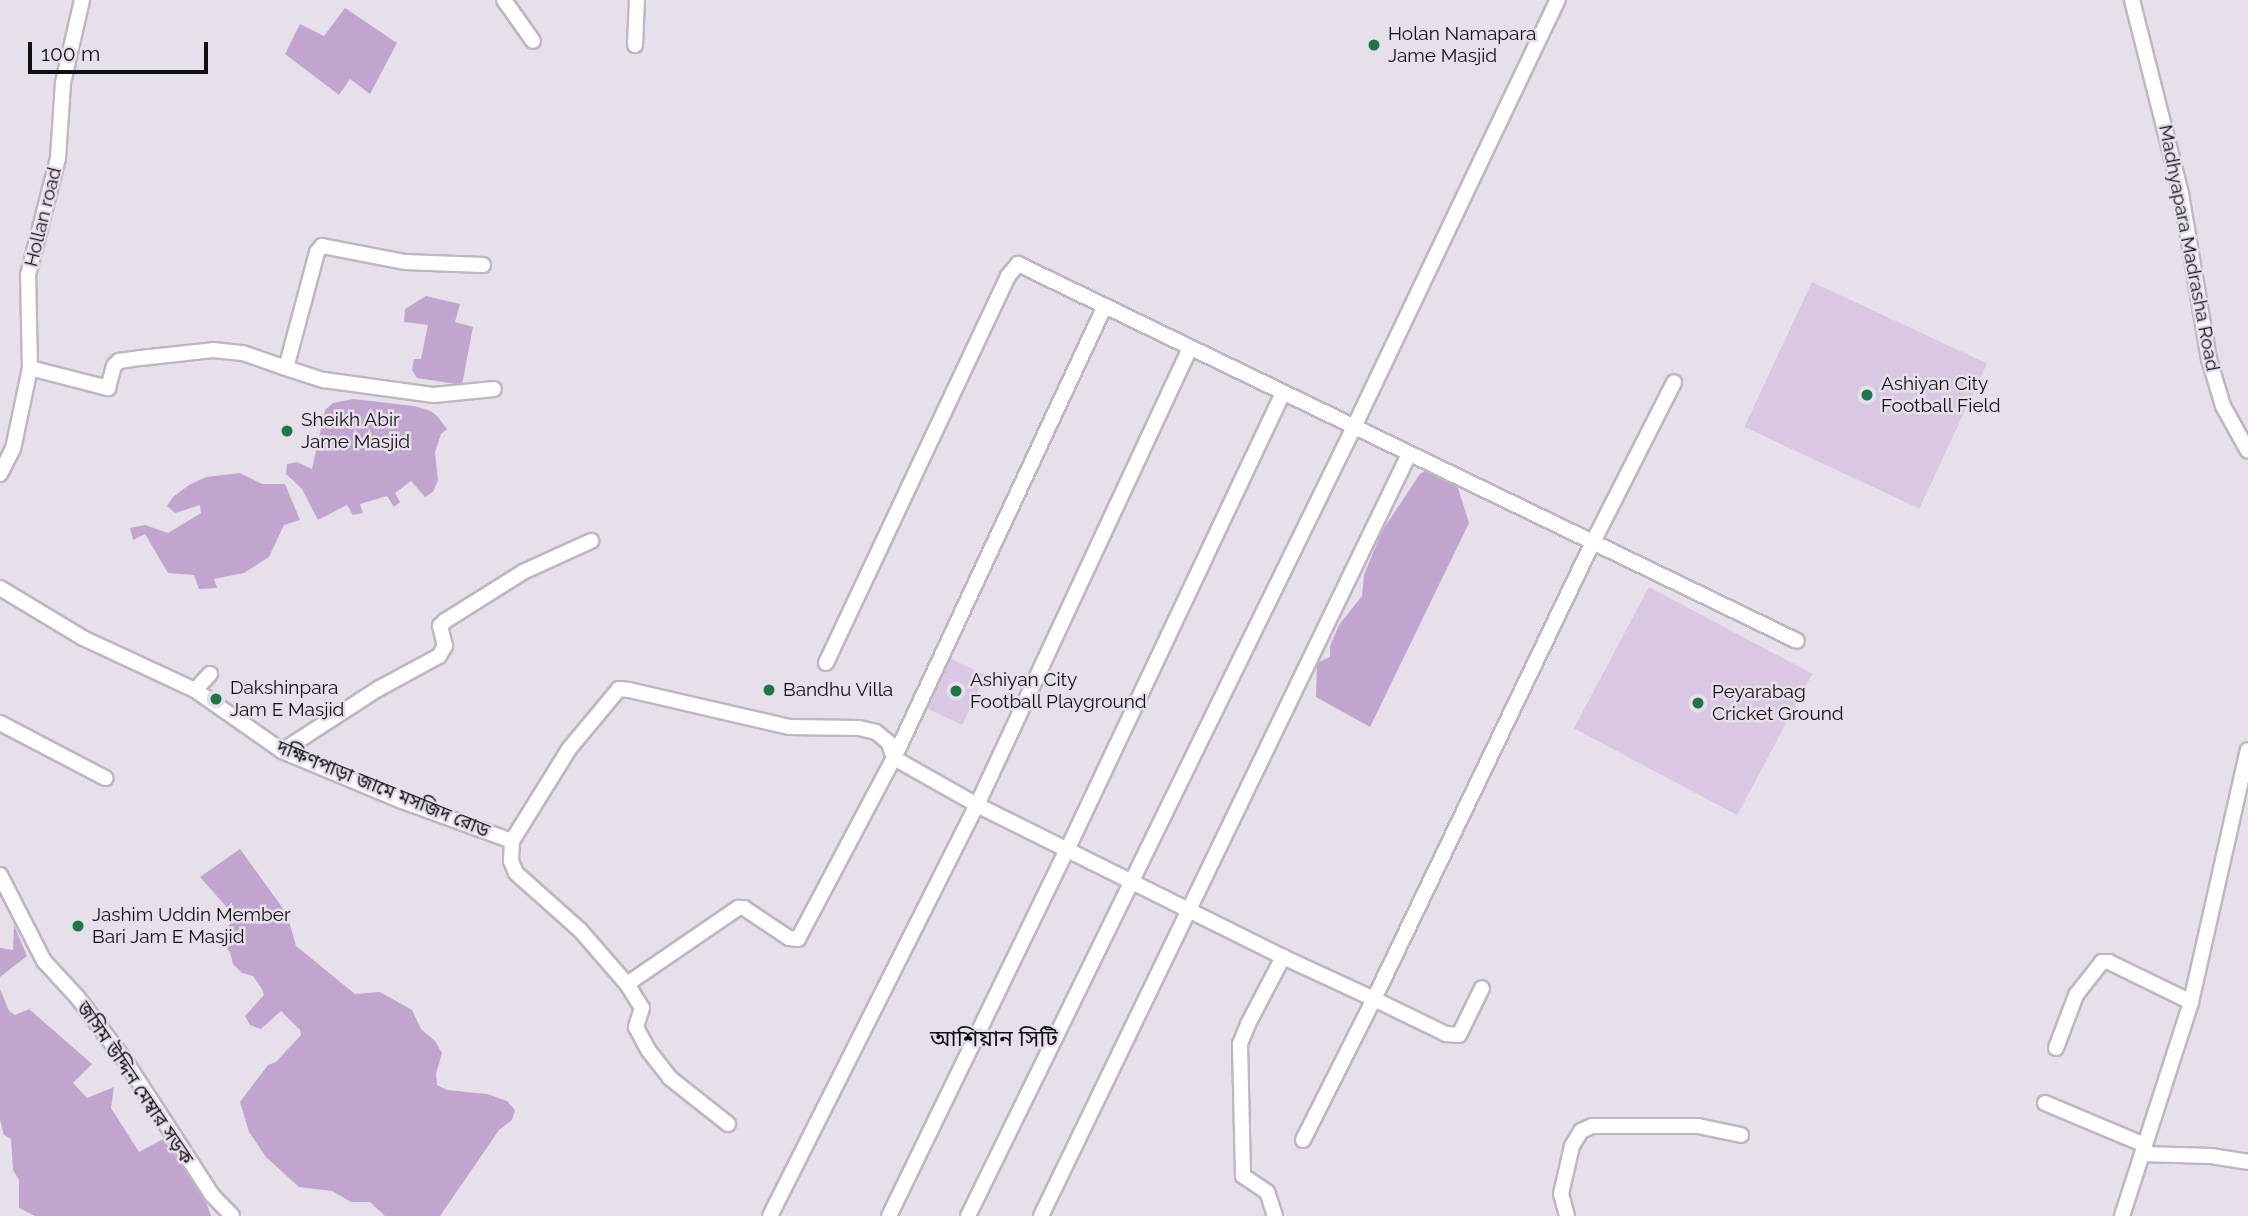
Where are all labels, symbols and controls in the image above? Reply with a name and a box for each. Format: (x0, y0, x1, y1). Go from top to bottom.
place label: Holan Namapara Jame Masjid (1388, 23, 1536, 67)
scale bar (32, 28, 212, 72)
marker: Holan Namapara Jame Masjid (1366, 37, 1382, 53)
text: 100 m (41, 41, 100, 66)
street label: Madhyapara Madrasha Road (2154, 123, 2224, 373)
street label: Hollan road (20, 165, 66, 269)
place label: Ashiyan City Football Field (1881, 373, 2001, 417)
marker: Ashiyan City Football Field (1859, 387, 1875, 403)
place label: Sheikh Abir Jame Masjid (301, 409, 410, 453)
marker: Sheikh Abir Jame Masjid (279, 423, 295, 439)
place label: Ashiyan City Football Playground (970, 669, 1147, 713)
place label: Dakshinpara Jam E Masjid (230, 677, 344, 721)
place label: Bandhu Villa (783, 679, 894, 701)
place label: Peyarabag Cricket Ground (1712, 681, 1844, 725)
marker: Bandhu Villa (761, 682, 777, 698)
marker: Ashiyan City Football Playground (948, 683, 964, 699)
marker: Dakshinpara Jam E Masjid (208, 691, 224, 707)
marker: Peyarabag Cricket Ground (1690, 695, 1706, 711)
street label: দক্ষিণপাড়া জামে মসজিদ রোড (273, 736, 493, 842)
place label: Jashim Uddin Member Bari Jam E Masjid (92, 904, 291, 948)
marker: Jashim Uddin Member Bari Jam E Masjid (70, 918, 86, 934)
street label: জসিম উদ্দিন মেম্বার সড়ক (72, 997, 198, 1169)
district label: আশিয়ান সিটি (930, 1024, 1058, 1052)

